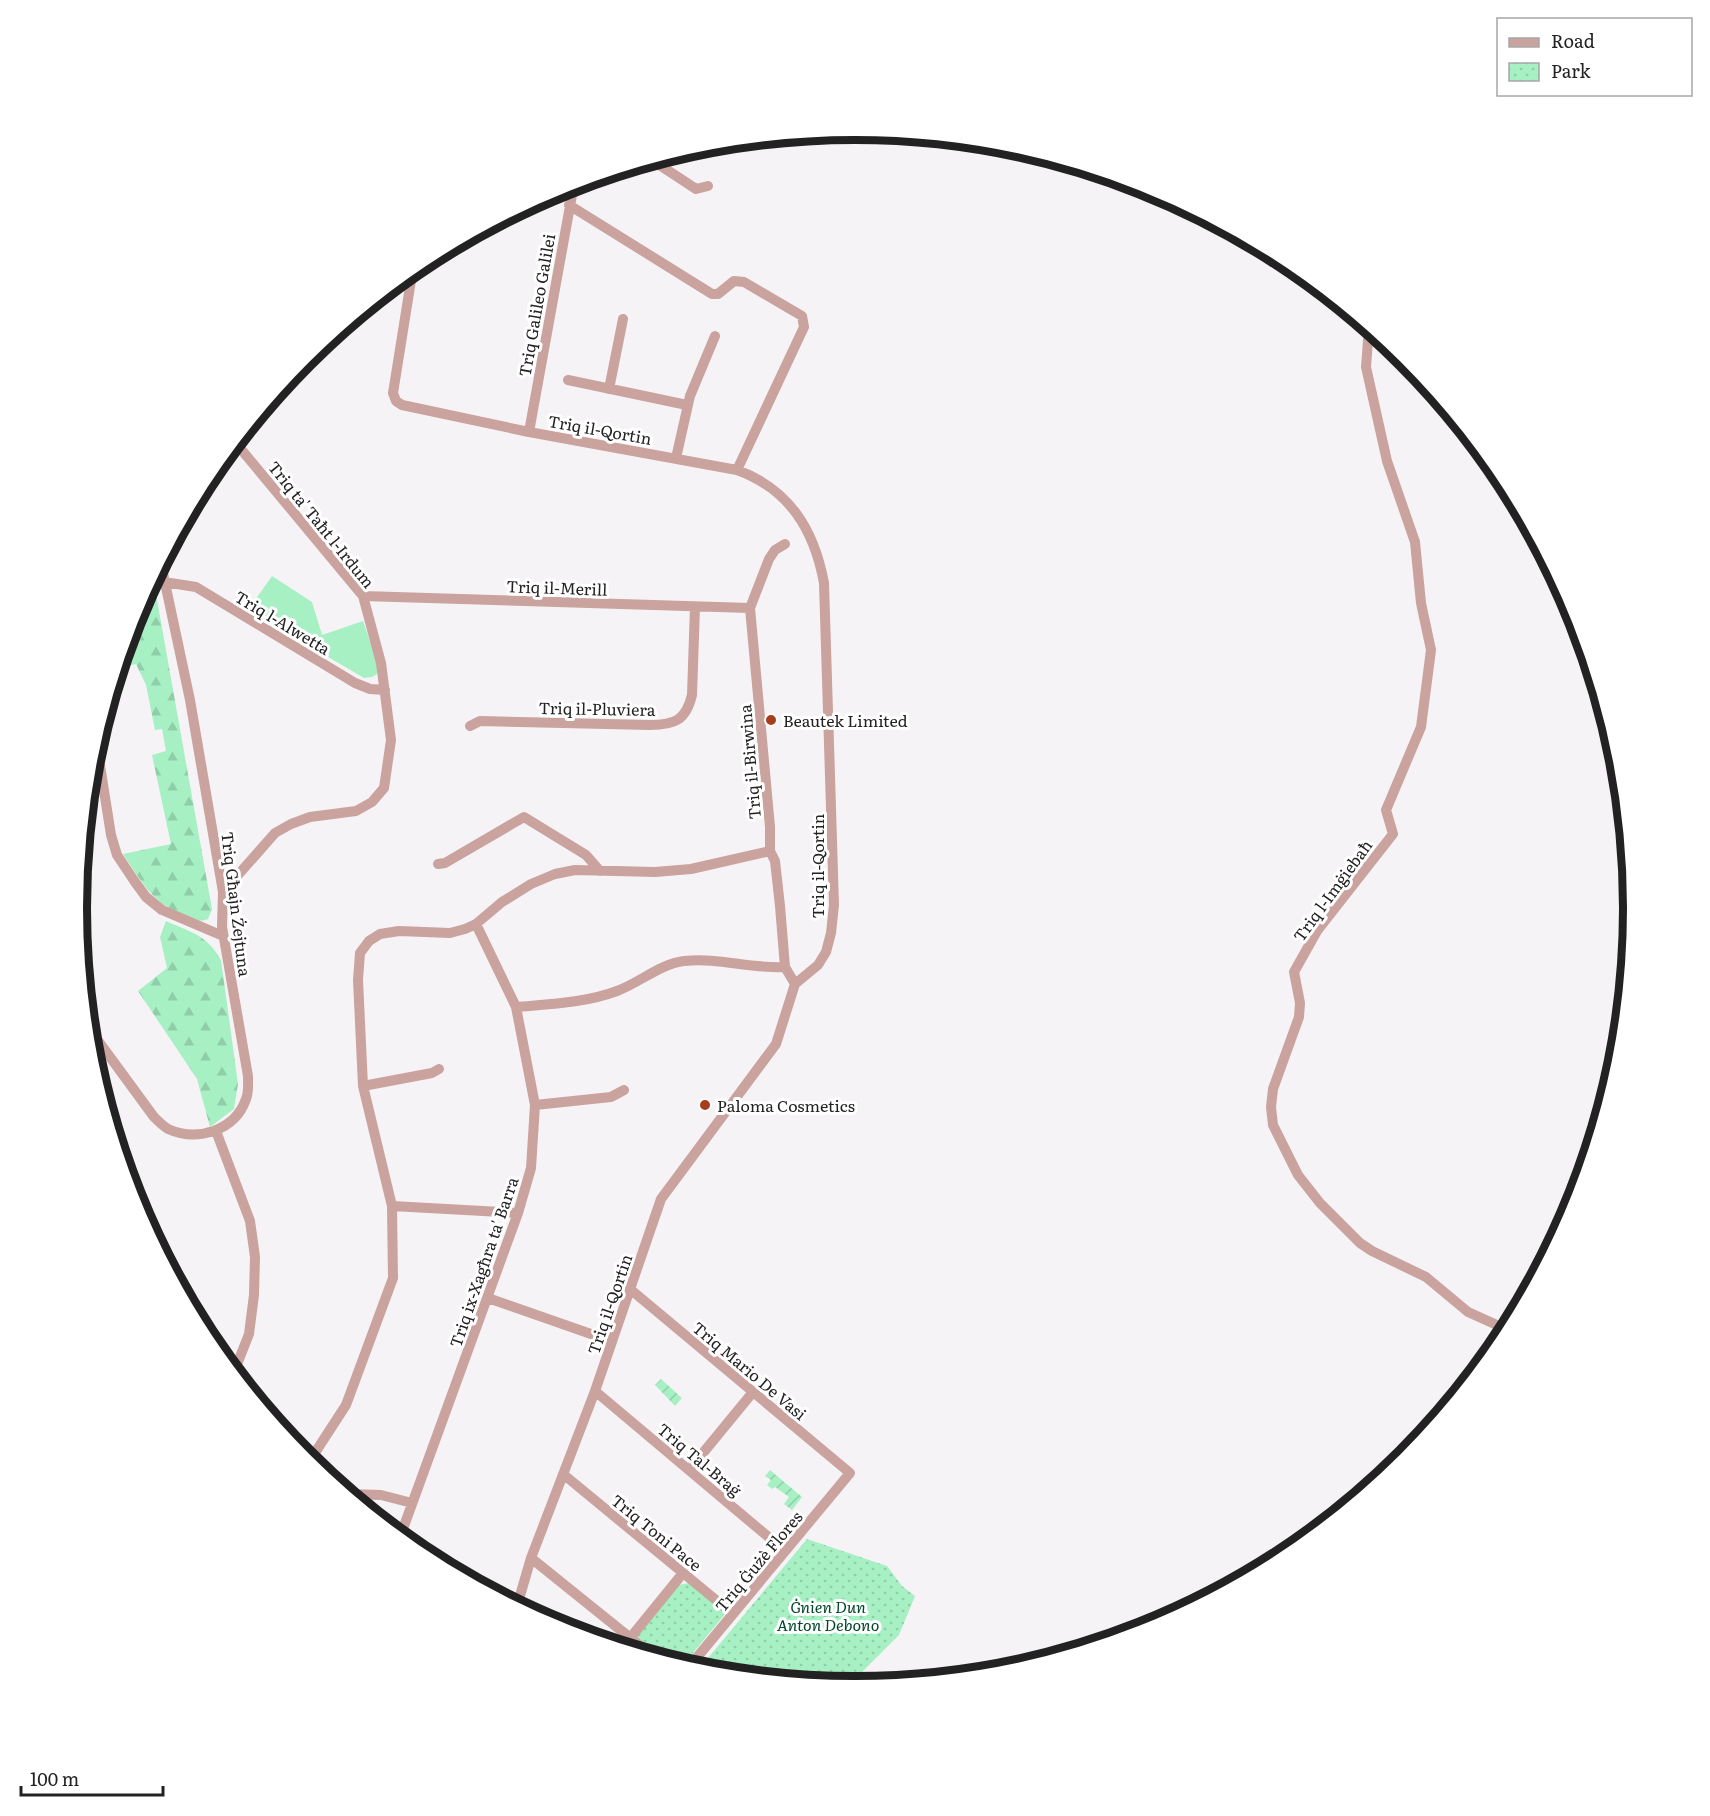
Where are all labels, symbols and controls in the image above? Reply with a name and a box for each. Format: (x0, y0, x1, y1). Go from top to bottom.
legend (1497, 18, 1692, 96)
text: Road (1551, 27, 1595, 54)
text: Park (1551, 57, 1592, 84)
street label: Triq Galileo Galilei (512, 232, 560, 378)
street label: Triq il-Qortin (546, 408, 654, 450)
street label: Triq ta' Taħt l-Irdum (263, 455, 381, 593)
street label: Triq il-Merill (506, 573, 608, 601)
street label: Triq l-Alwetta (231, 584, 336, 660)
street label: Triq il-Pluviera (538, 695, 656, 721)
street label: Triq il-Birwina (732, 703, 766, 820)
place label: Beautek Limited (783, 708, 908, 732)
marker: Beautek Limited (764, 713, 778, 727)
street label: Triq il-Qortin (805, 813, 829, 918)
street label: Triq Għajn Żejtuna (216, 830, 258, 978)
street label: Triq l-Imġiebaħ (1287, 834, 1378, 946)
place label: Paloma Cosmetics (717, 1093, 855, 1117)
marker: Paloma Cosmetics (698, 1098, 712, 1112)
street label: Triq ix-Xagħra ta' Barra (443, 1173, 524, 1351)
street label: Triq il-Qortin (581, 1250, 638, 1357)
street label: Triq Mario De Vasi (688, 1315, 812, 1425)
street label: Triq Tal-Braġ (653, 1417, 747, 1501)
street label: Triq Toni Pace (607, 1488, 707, 1576)
street label: Triq Ġużè Flores (709, 1505, 807, 1617)
park label: Ġnien Dun Anton Debono (777, 1594, 879, 1636)
scale bar (21, 1759, 164, 1797)
text: 100 m (30, 1765, 79, 1792)

